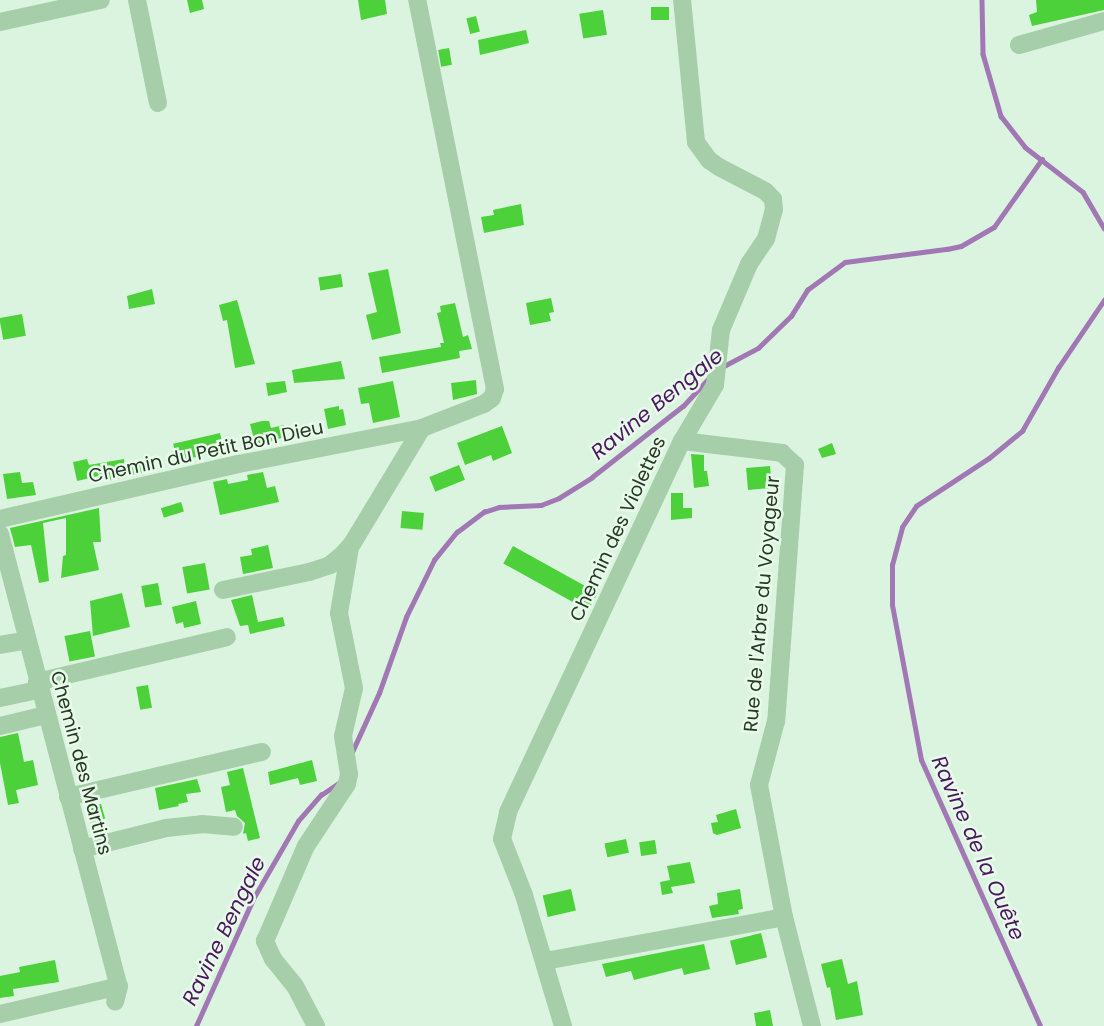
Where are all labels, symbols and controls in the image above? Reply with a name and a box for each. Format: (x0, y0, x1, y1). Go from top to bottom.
water label: Ravine Bengale (586, 343, 728, 465)
street label: Chemin du Petit Bon Dieu (86, 416, 326, 488)
street label: Chemin des Violettes (565, 433, 671, 625)
street label: Rue de l'Arbre du Voyageur (739, 475, 785, 733)
street label: Chemin des Martins (45, 668, 117, 858)
water label: Ravine de la Ouête (926, 752, 1030, 944)
water label: Ravine Bengale (177, 852, 271, 1010)

